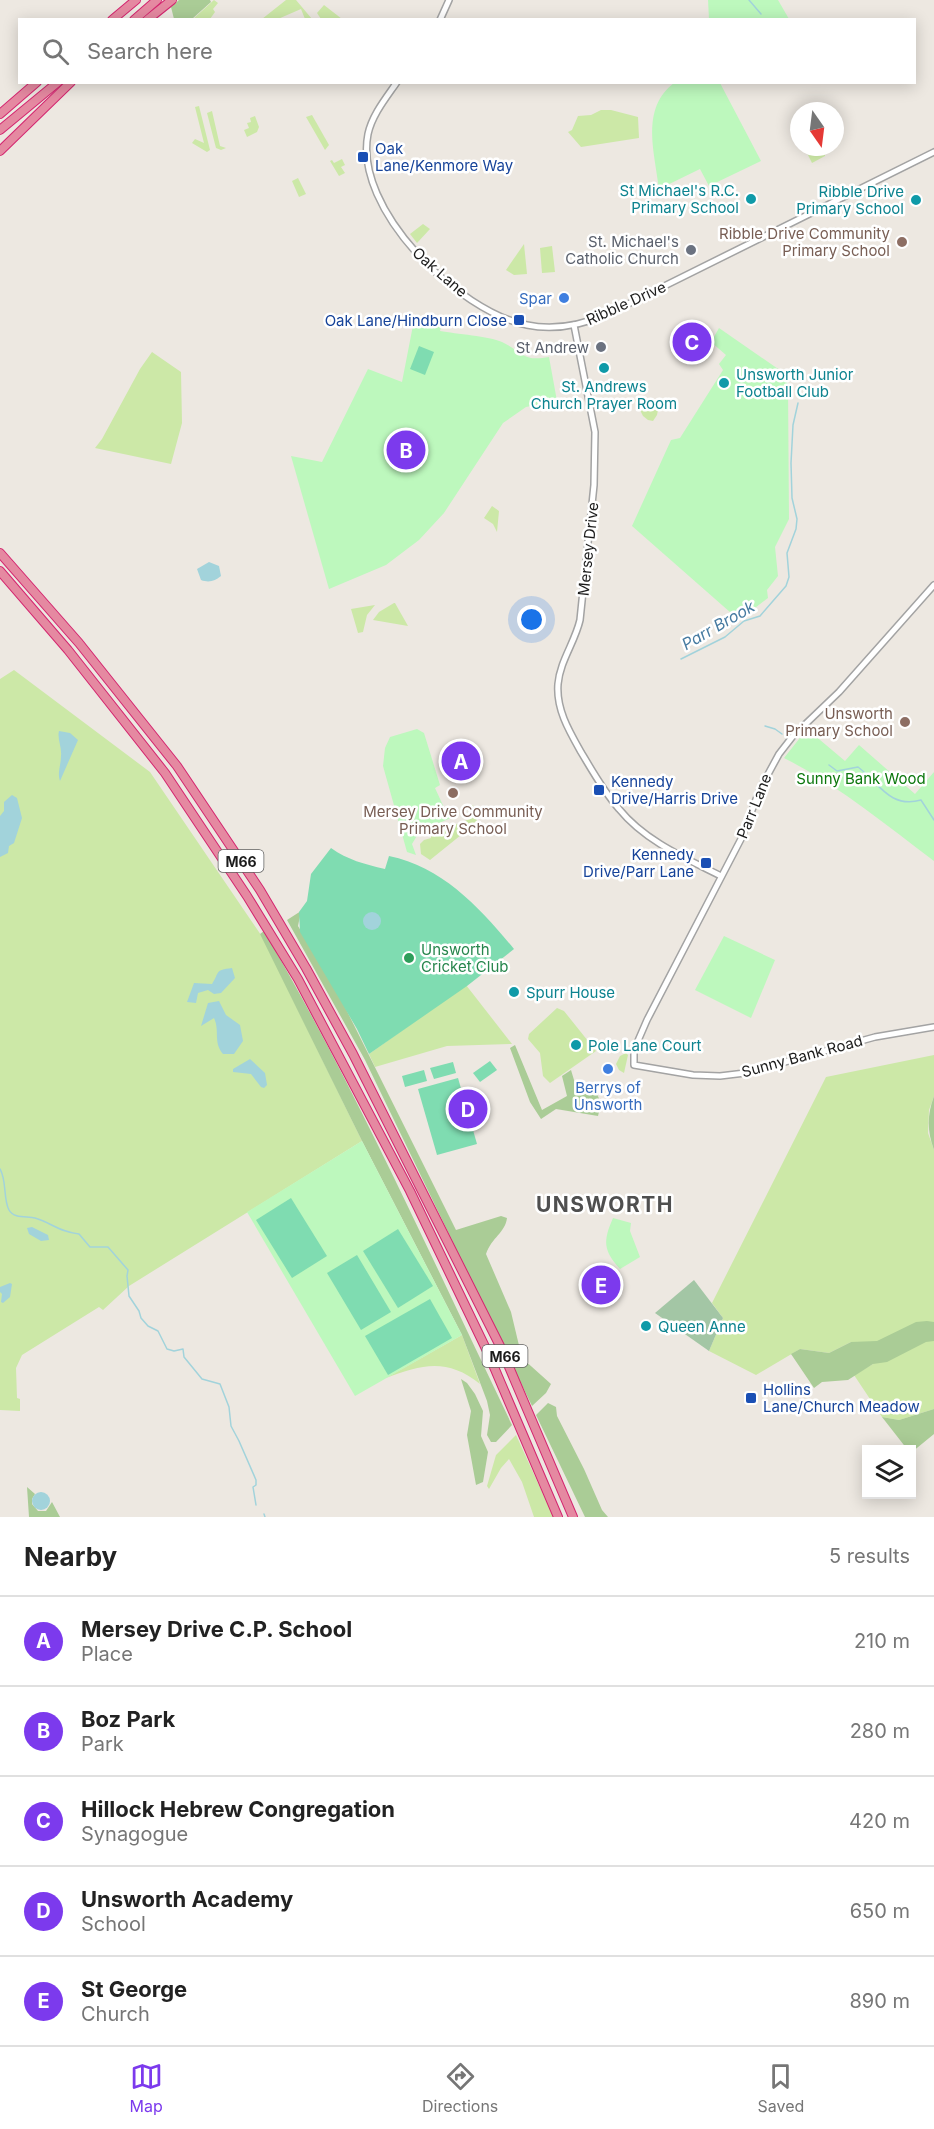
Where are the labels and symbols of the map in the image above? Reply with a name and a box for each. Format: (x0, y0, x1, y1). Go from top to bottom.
north arrow (790, 102, 844, 156)
place label: Oak Lane/Kenmore Way (375, 139, 514, 175)
marker: Oak Lane/Kenmore Way (356, 150, 370, 164)
place label: St Michael's R.C. Primary School (620, 181, 739, 217)
place label: Ribble Drive Primary School (796, 182, 904, 218)
marker: St Michael's R.C. Primary School (744, 192, 758, 206)
marker: Ribble Drive Primary School (909, 193, 923, 207)
place label: Ribble Drive Community Primary School (719, 224, 891, 260)
place label: St. Michael's Catholic Church (565, 232, 679, 268)
marker: Ribble Drive Community Primary School (895, 235, 909, 249)
street label: Oak Lane (409, 243, 471, 301)
marker: St. Michael's Catholic Church (684, 243, 698, 257)
street label: Ribble Drive (583, 277, 669, 329)
place label: Spar (519, 289, 552, 308)
marker: Spar (557, 291, 571, 305)
place label: Oak Lane/Hindburn Close (325, 311, 507, 330)
marker: Oak Lane/Hindburn Close (512, 313, 526, 327)
pin: C (672, 320, 712, 364)
place label: St Andrew (516, 338, 589, 357)
marker: St Andrew (594, 340, 608, 354)
marker: St. Andrews Church Prayer Room (597, 361, 611, 375)
place label: Unsworth Junior Football Club (736, 365, 854, 401)
marker: Unsworth Junior Football Club (717, 376, 731, 390)
place label: St. Andrews Church Prayer Room (531, 377, 677, 413)
pin: B (386, 428, 426, 472)
street label: Mersey Drive (574, 501, 602, 597)
water label: Parr Brook (678, 596, 758, 654)
your location (517, 605, 546, 634)
place label: Unsworth Primary School (785, 704, 893, 740)
marker: Unsworth Primary School (898, 715, 912, 729)
pin: A (442, 738, 480, 783)
park label: Sunny Bank Wood (796, 769, 926, 788)
street label: Parr Lane (732, 771, 776, 841)
place label: Kennedy Drive/Harris Drive (611, 772, 738, 808)
marker: Kennedy Drive/Harris Drive (592, 783, 606, 797)
marker: Mersey Drive Community Primary School (446, 786, 460, 800)
place label: Mersey Drive Community Primary School (363, 802, 543, 838)
place label: Kennedy Drive/Parr Lane (583, 845, 695, 881)
road number: M66 (218, 850, 264, 872)
marker: Kennedy Drive/Parr Lane (699, 856, 713, 870)
place label: Unsworth Cricket Club (421, 940, 508, 976)
marker: Unsworth Cricket Club (402, 951, 416, 965)
place label: Spurr House (526, 983, 615, 1002)
marker: Spurr House (507, 985, 521, 999)
street label: Sunny Bank Road (739, 1031, 865, 1081)
place label: Pole Lane Court (588, 1036, 702, 1055)
marker: Pole Lane Court (569, 1038, 583, 1052)
marker: Berrys of Unsworth (601, 1062, 615, 1076)
place label: Berrys of Unsworth (574, 1078, 642, 1114)
pin: D (448, 1086, 488, 1132)
district label: UNSWORTH (536, 1192, 674, 1217)
pin: E (582, 1262, 620, 1308)
place label: Queen Anne (658, 1317, 746, 1336)
marker: Queen Anne (639, 1319, 653, 1333)
road number: M66 (482, 1345, 528, 1367)
place label: Hollins Lane/Church Meadow (763, 1380, 920, 1416)
marker: Hollins Lane/Church Meadow (744, 1391, 758, 1405)

